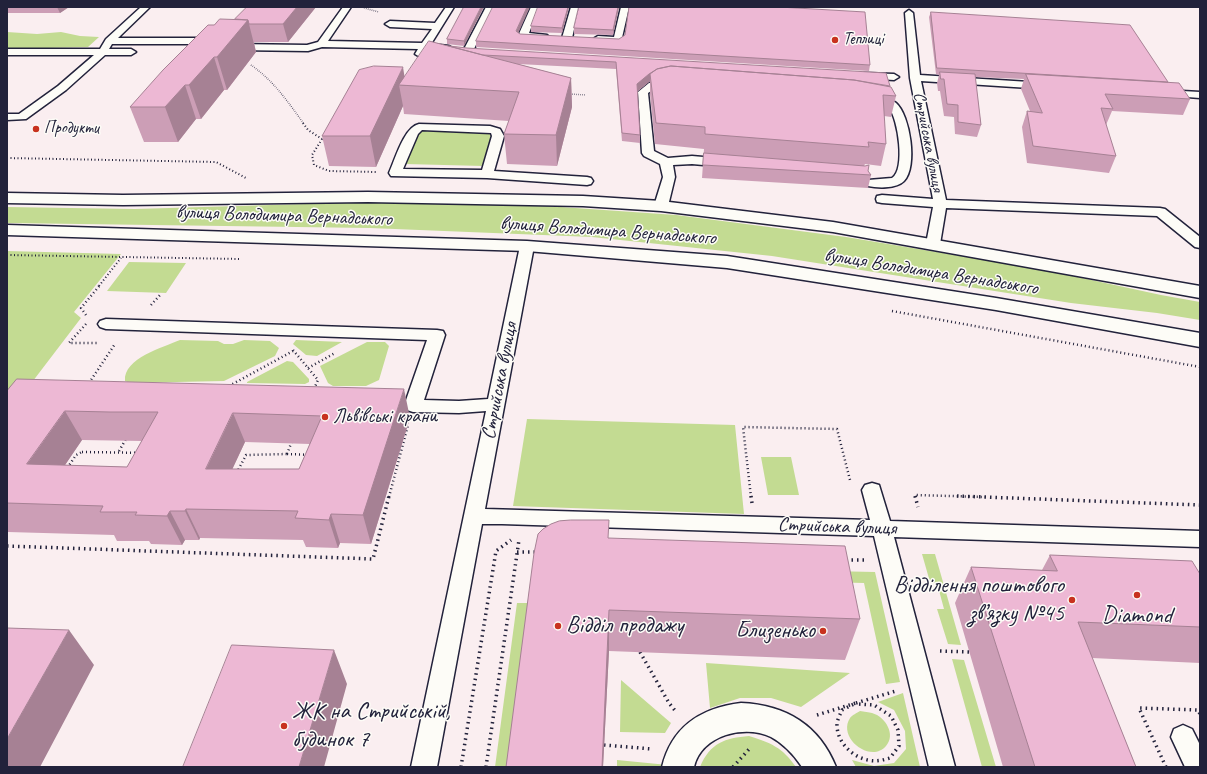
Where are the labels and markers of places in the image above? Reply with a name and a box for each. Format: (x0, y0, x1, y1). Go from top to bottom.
place label: Теплиці (843, 30, 884, 50)
marker: Теплиці (830, 35, 840, 45)
place label: Продукти (44, 119, 99, 139)
marker: Продукти (31, 124, 41, 134)
place label: Львівські крани (333, 405, 437, 429)
marker: Львівські крани (320, 412, 330, 422)
place label: Відділення поштового зв’язку №45 (894, 572, 1064, 628)
marker: Diamond (1132, 590, 1142, 600)
marker: Відділення поштового зв’язку №45 (1067, 595, 1077, 605)
place label: Diamond (1102, 602, 1172, 630)
place label: Відділ продажу (566, 612, 683, 640)
place label: Близенько (735, 617, 815, 645)
marker: Відділ продажу (553, 621, 563, 631)
marker: Близенько (818, 626, 828, 636)
place label: ЖК на Стрийській, будинок 7 (292, 698, 450, 754)
marker: ЖК на Стрийській, будинок 7 (279, 721, 289, 731)

